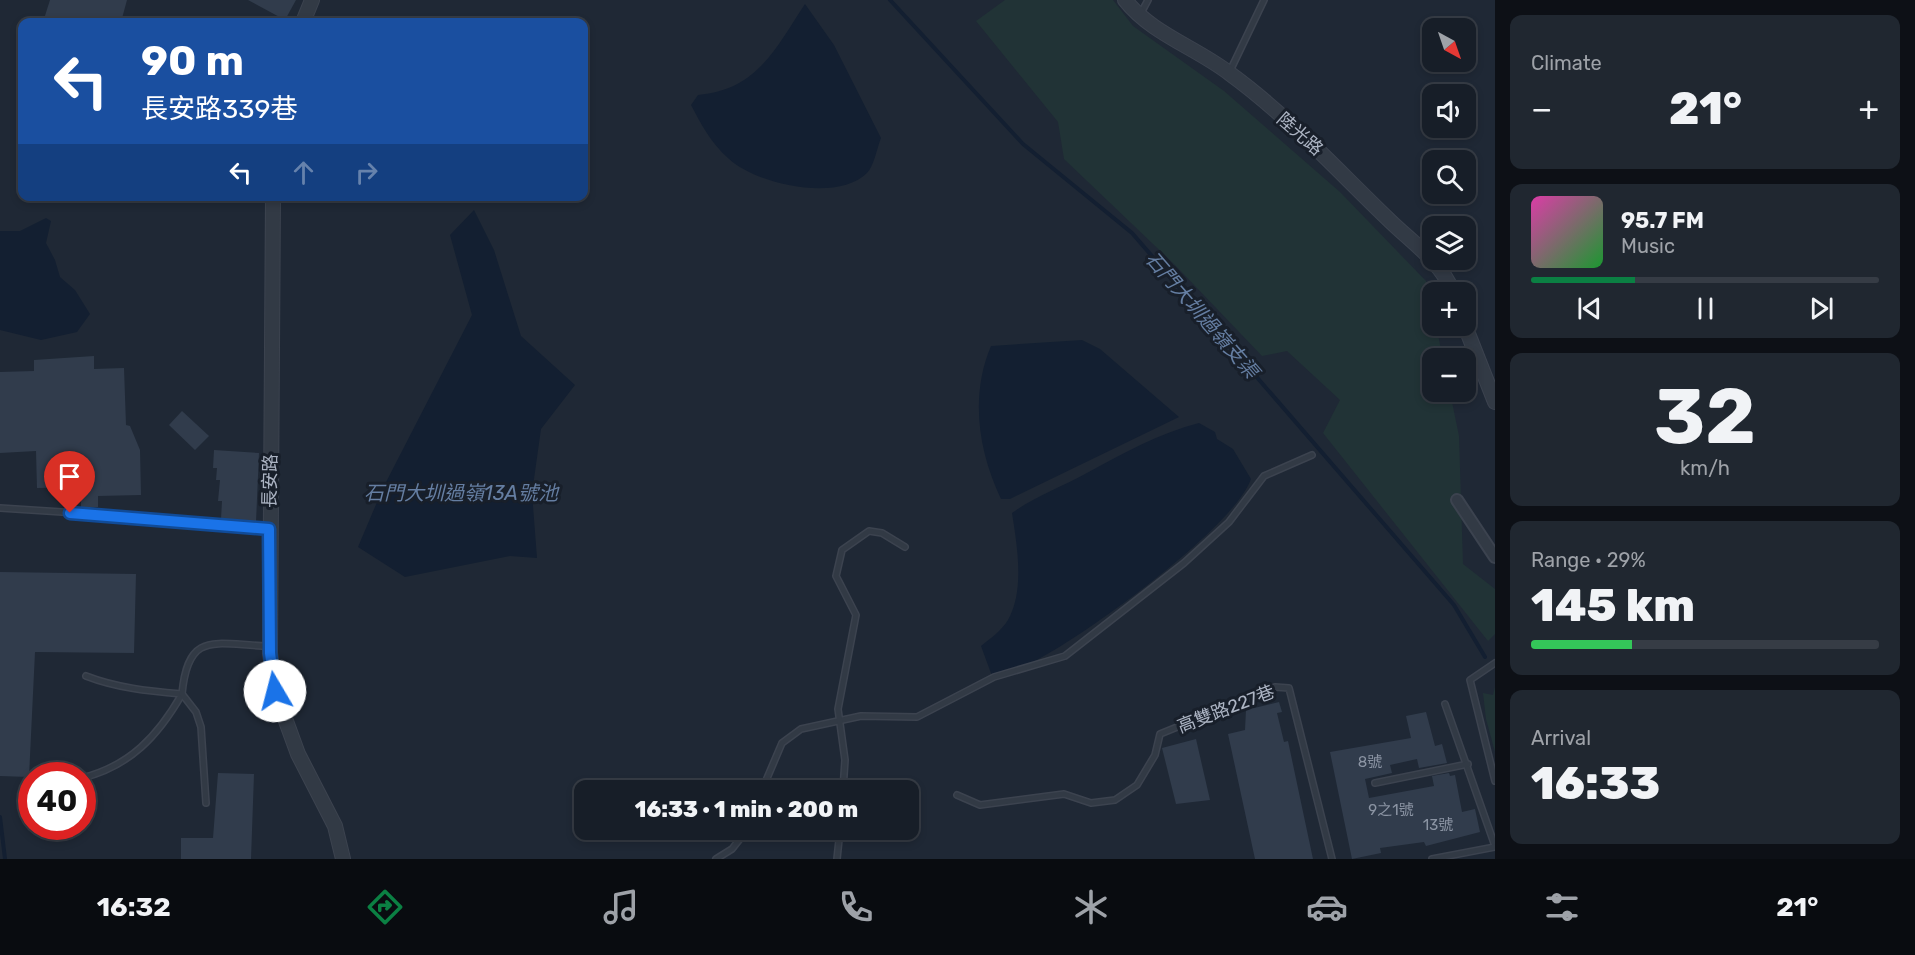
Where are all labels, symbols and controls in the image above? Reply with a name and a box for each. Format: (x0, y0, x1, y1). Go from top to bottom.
north arrow (1422, 18, 1476, 72)
map controls (1422, 18, 1476, 402)
text: 90 m (141, 36, 244, 86)
icon: left (42, 42, 120, 120)
text: Climate (1531, 51, 1602, 75)
text: 21° (1669, 82, 1742, 135)
button: sound (1422, 84, 1476, 138)
text: − (1531, 89, 1552, 128)
text: + (1858, 89, 1879, 128)
text: 長安路339巷 (141, 93, 297, 125)
street label: 陸光路 (1272, 108, 1328, 160)
button: search (1422, 150, 1476, 204)
icon: left (224, 156, 257, 189)
icon: ahead (287, 156, 320, 189)
icon: right (350, 156, 383, 189)
text: 95.7 FM (1621, 207, 1704, 234)
button: layers (1422, 216, 1476, 270)
text: Music (1621, 234, 1675, 258)
water label: 石門大圳過嶺支渠 (1140, 247, 1266, 386)
button: + (1422, 282, 1476, 336)
icon: previous (1573, 292, 1606, 325)
icon: pause (1689, 292, 1722, 325)
icon: next (1805, 292, 1838, 325)
button: − (1422, 348, 1476, 402)
text: 32 (1654, 370, 1756, 463)
pin (44, 451, 95, 513)
street label: 長安路 (259, 454, 281, 508)
text: km/h (1680, 456, 1730, 480)
icon: arrive (53, 460, 86, 493)
water label: 石門大圳過嶺13A號池 (364, 481, 560, 505)
text: Range · 29% (1531, 548, 1646, 572)
text: 145 km (1531, 579, 1695, 632)
position arrow (243, 659, 307, 723)
street label: 高雙路227巷 (1174, 680, 1278, 738)
text: Arrival (1531, 726, 1591, 750)
house number: 8號 (1358, 753, 1382, 771)
text: 16:33 (1531, 757, 1660, 810)
speed limit sign: 40 (18, 762, 96, 840)
text: 16:33 · 1 min · 200 m (635, 796, 858, 823)
house number: 9之1號 (1368, 801, 1414, 819)
house number: 13號 (1423, 816, 1453, 834)
icon: directions (364, 886, 406, 928)
icon: music (600, 886, 642, 928)
icon: phone (835, 886, 877, 928)
icon: climate (1070, 886, 1112, 928)
icon: car (1306, 886, 1348, 928)
icon: filters (1541, 886, 1583, 928)
text: 16:32 (97, 891, 171, 923)
text: 21° (1776, 891, 1818, 923)

